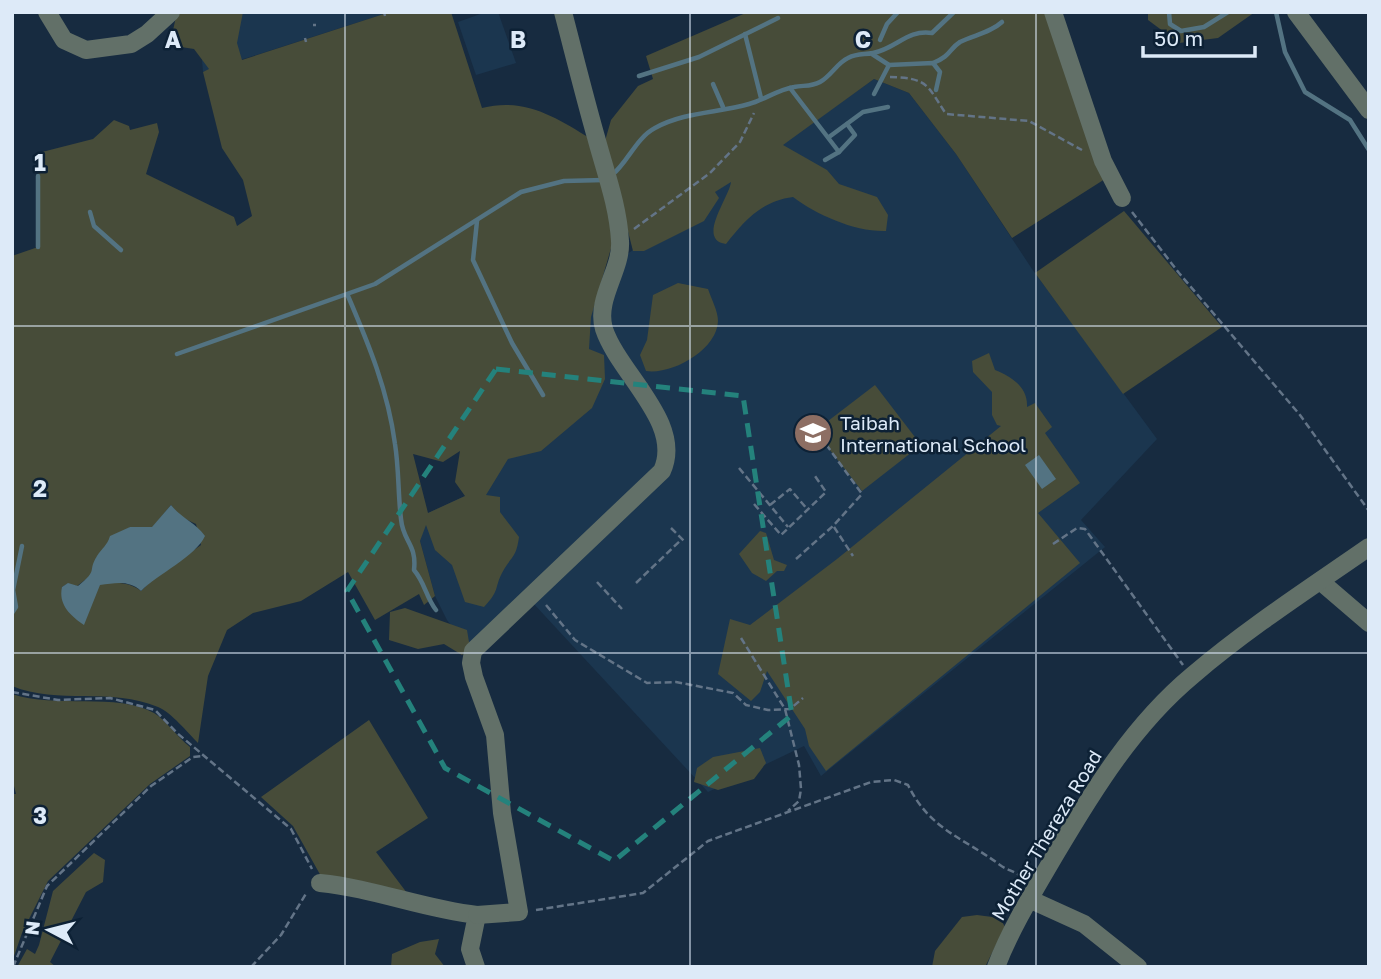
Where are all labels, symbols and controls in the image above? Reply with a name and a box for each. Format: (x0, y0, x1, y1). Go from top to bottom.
scale bar (1143, 14, 1255, 58)
text: A (165, 25, 182, 53)
text: B (510, 25, 526, 53)
text: C (855, 25, 871, 53)
text: 50 m (1154, 25, 1203, 51)
text: 1 (34, 148, 46, 176)
place label: Taibah International School (840, 411, 1026, 456)
school or university icon: Taibah International School (792, 412, 834, 454)
text: 2 (33, 474, 47, 502)
street label: Mother Thereza Road (986, 746, 1106, 924)
text: 3 (33, 801, 47, 829)
north arrow (14, 895, 84, 965)
text: N (19, 919, 44, 936)

